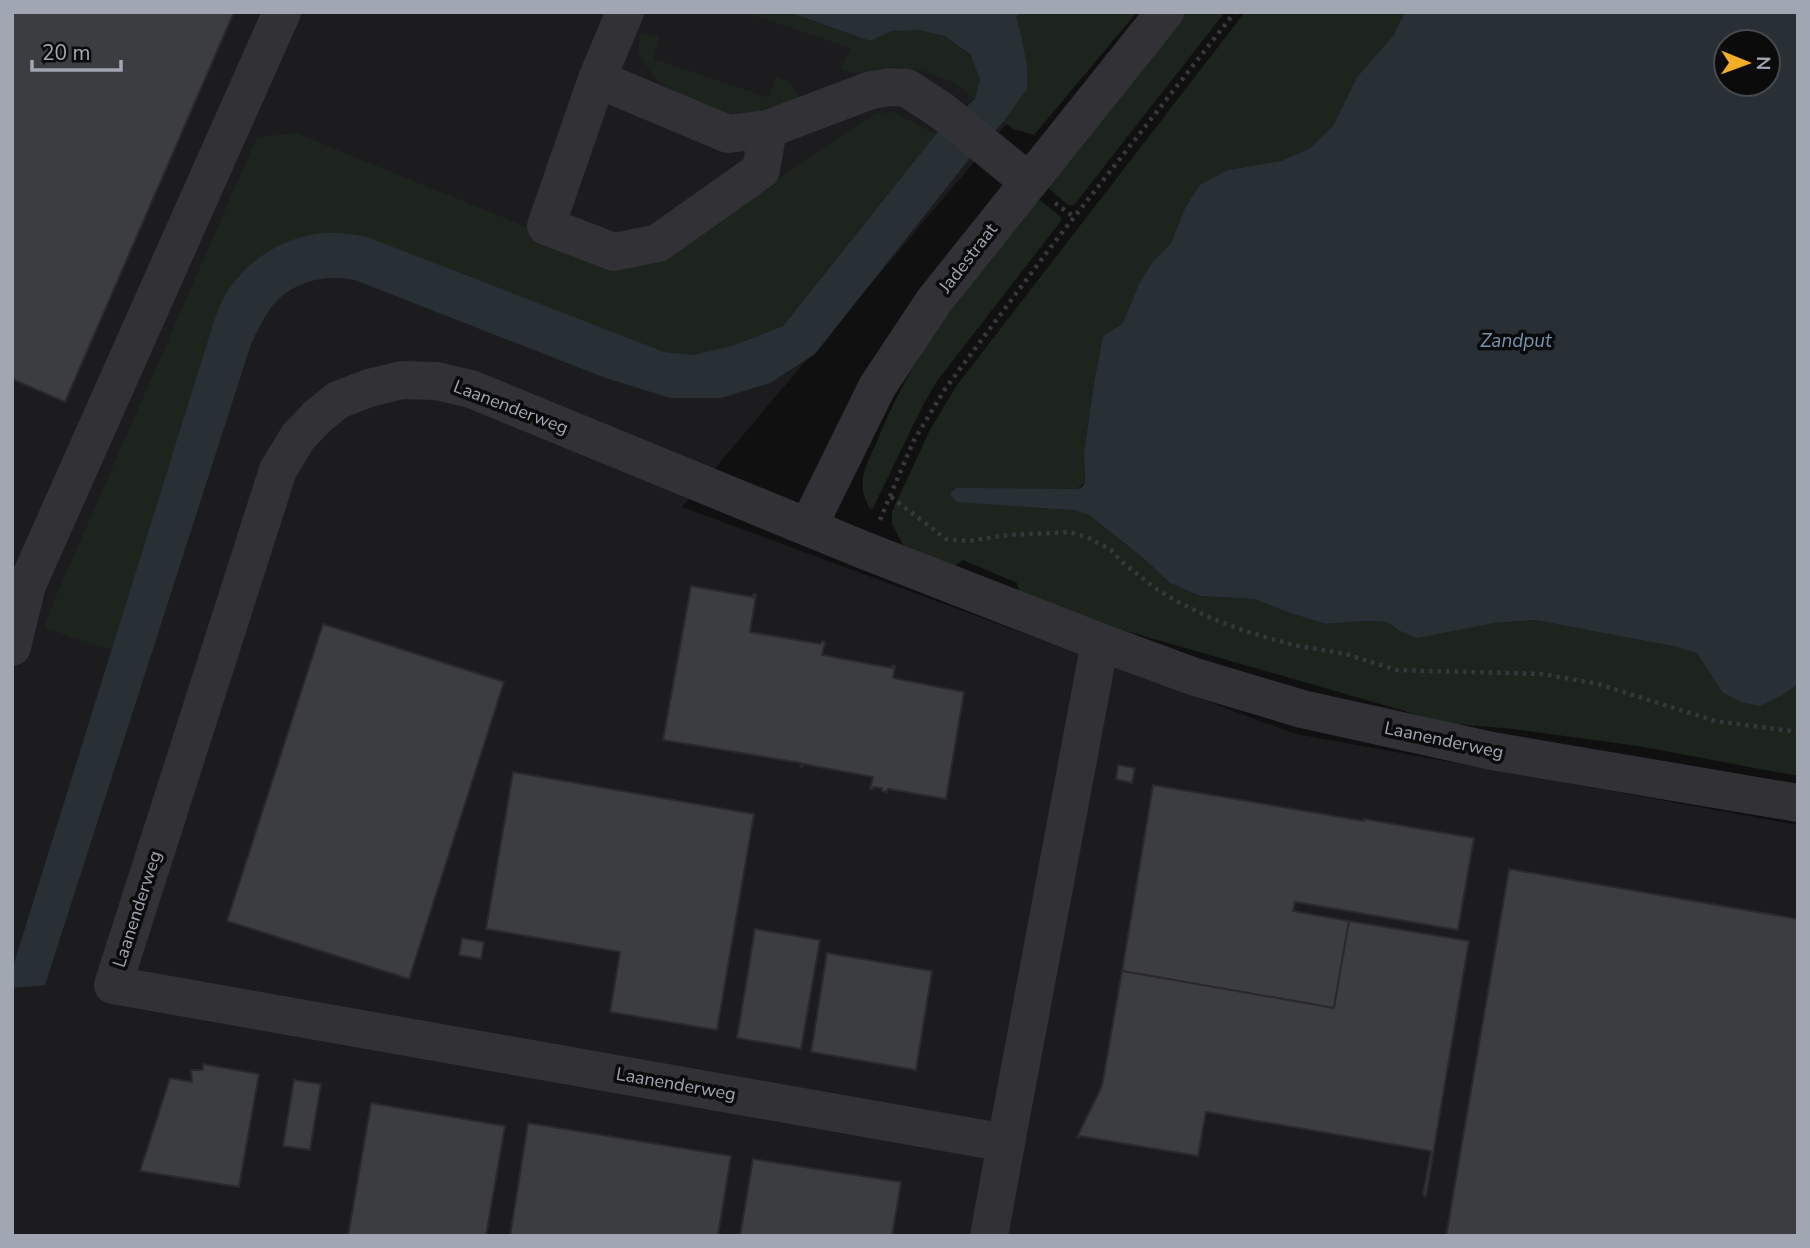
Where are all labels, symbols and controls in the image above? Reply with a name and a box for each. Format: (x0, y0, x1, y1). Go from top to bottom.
scale bar (32, 28, 121, 72)
north arrow (1712, 28, 1782, 98)
text: 20 m (42, 39, 91, 67)
text: N (1750, 56, 1776, 71)
street label: Jadestraat (933, 218, 1003, 299)
water label: Zandput (1480, 328, 1553, 354)
street label: Laanenderweg (450, 374, 572, 440)
street label: Laanenderweg (1382, 716, 1506, 764)
street label: Laanenderweg (107, 848, 167, 970)
street label: Laanenderweg (614, 1062, 738, 1106)

